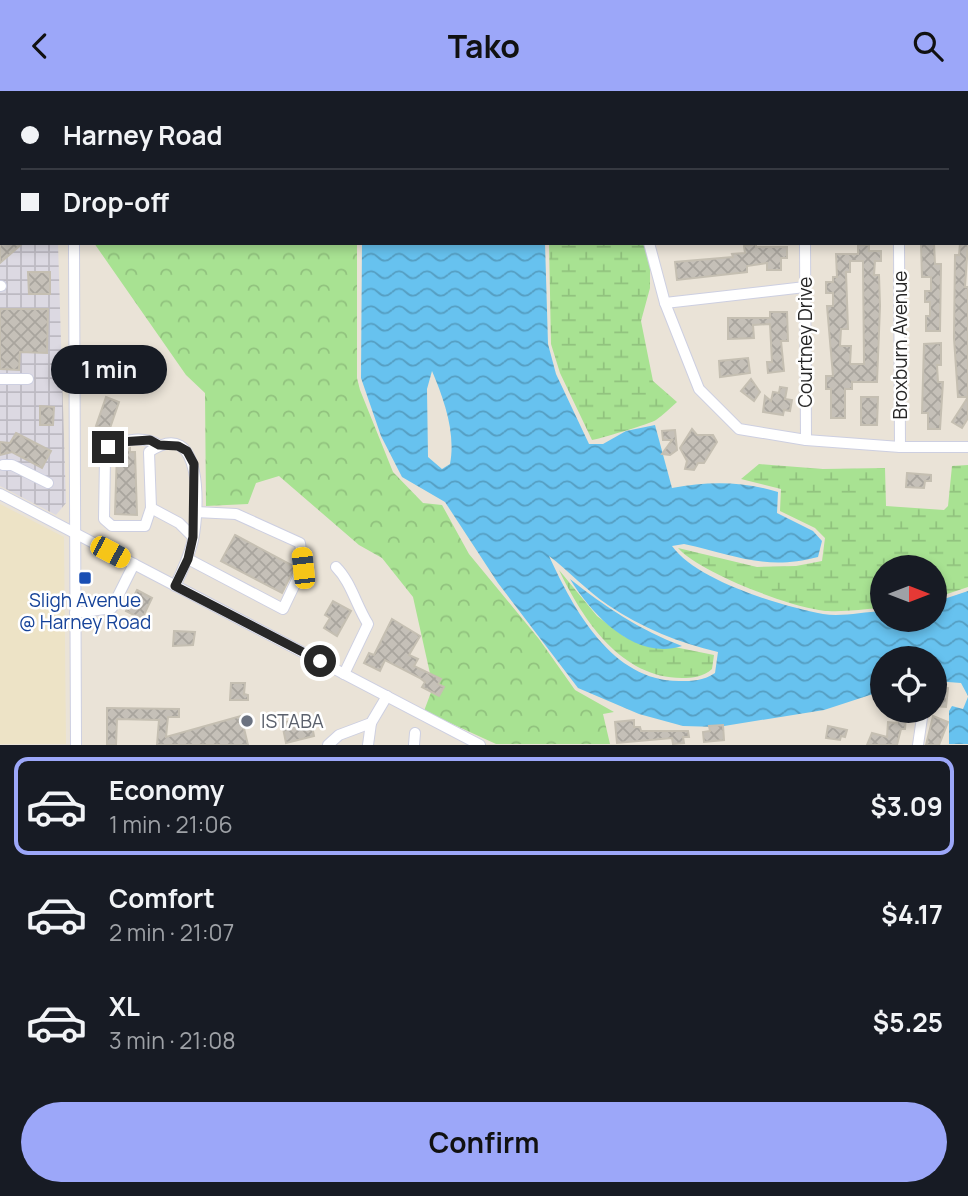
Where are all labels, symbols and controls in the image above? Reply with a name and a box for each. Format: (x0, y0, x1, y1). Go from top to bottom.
text: Tako (448, 24, 520, 68)
icon: back (21, 27, 59, 65)
icon: search (909, 27, 947, 65)
text: Harney Road (63, 117, 223, 153)
text: Drop-off (63, 184, 169, 220)
street label: Broxburn Avenue (887, 271, 913, 419)
street label: Courtney Drive (792, 277, 818, 407)
callout: 1 min (50, 345, 166, 395)
text: 1 min (81, 353, 137, 385)
route end (92, 431, 124, 463)
car (87, 533, 134, 571)
car (291, 546, 316, 590)
north arrow (870, 555, 947, 632)
map controls (870, 555, 947, 723)
marker: Sligh Avenue @ Harney Road (77, 570, 93, 586)
place label: Sligh Avenue @ Harney Road (19, 587, 151, 635)
route start (304, 645, 336, 677)
button: locate (870, 646, 947, 723)
place label: ISTABA (261, 708, 324, 734)
marker: ISTABA (239, 713, 255, 729)
text: Economy (109, 772, 224, 808)
icon: car (25, 775, 88, 838)
text: $3.09 (870, 788, 943, 824)
text: 1 min · 21:06 (109, 808, 233, 840)
text: Comfort (109, 880, 215, 916)
icon: car (25, 883, 88, 946)
text: $4.17 (881, 896, 943, 932)
text: 2 min · 21:07 (109, 916, 234, 948)
text: XL (109, 988, 140, 1024)
icon: car (25, 991, 88, 1054)
text: $5.25 (873, 1004, 943, 1040)
text: 3 min · 21:08 (109, 1024, 236, 1056)
button: Confirm (21, 1102, 947, 1182)

